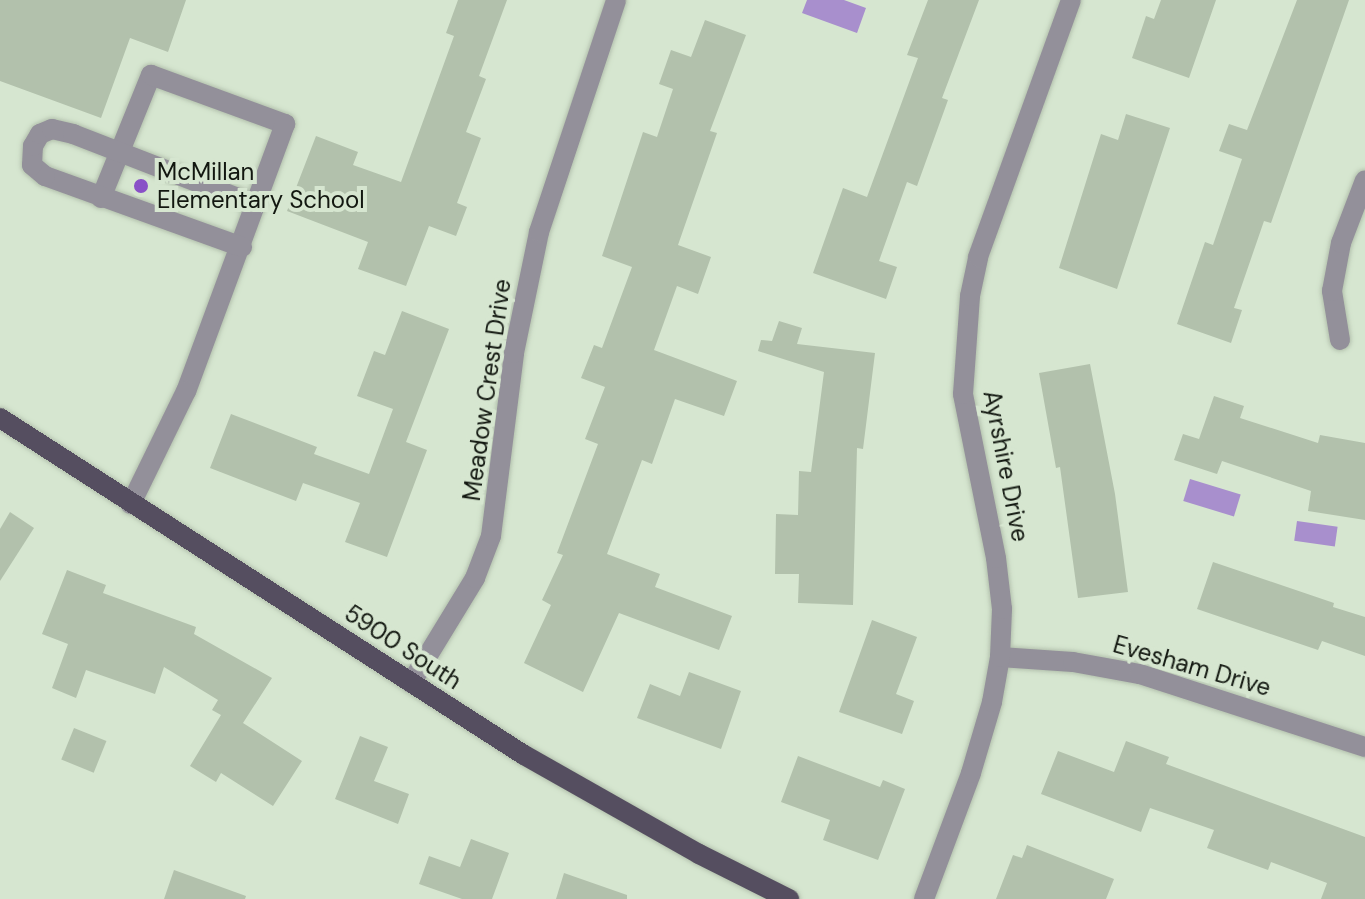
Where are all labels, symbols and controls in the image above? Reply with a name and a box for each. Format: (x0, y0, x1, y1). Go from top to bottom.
place label: McMillan Elementary School (157, 158, 365, 214)
marker: McMillan Elementary School (132, 177, 150, 195)
street label: Meadow Crest Drive (457, 277, 517, 503)
street label: Ayrshire Drive (977, 388, 1035, 544)
street label: 5900 South (339, 599, 467, 695)
street label: Evesham Drive (1110, 630, 1274, 702)

